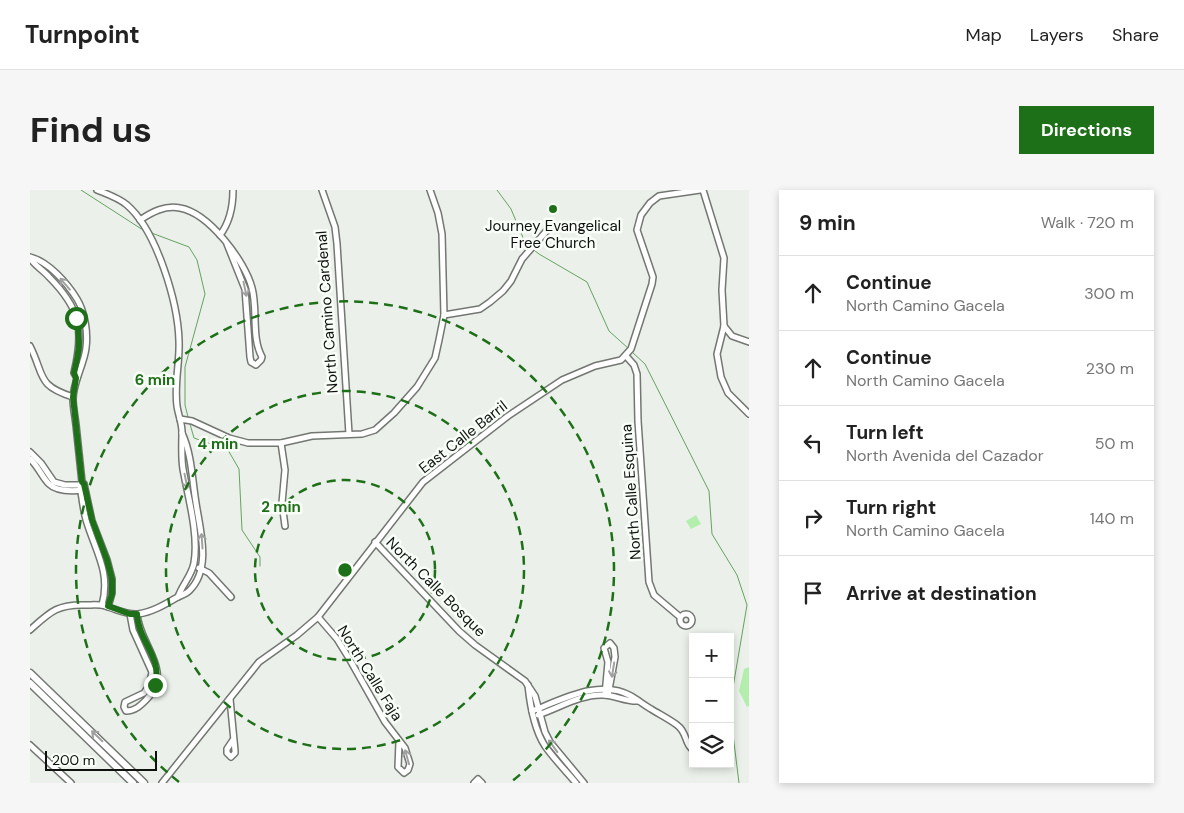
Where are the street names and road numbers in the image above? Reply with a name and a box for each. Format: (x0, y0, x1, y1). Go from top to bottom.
street label: North Camino Cardenal (311, 230, 343, 394)
street label: East Calle Barril (415, 396, 511, 478)
street label: North Calle Esquina (616, 424, 646, 560)
street label: North Calle Bosque (382, 533, 490, 641)
street label: North Calle Faja (333, 622, 407, 724)

